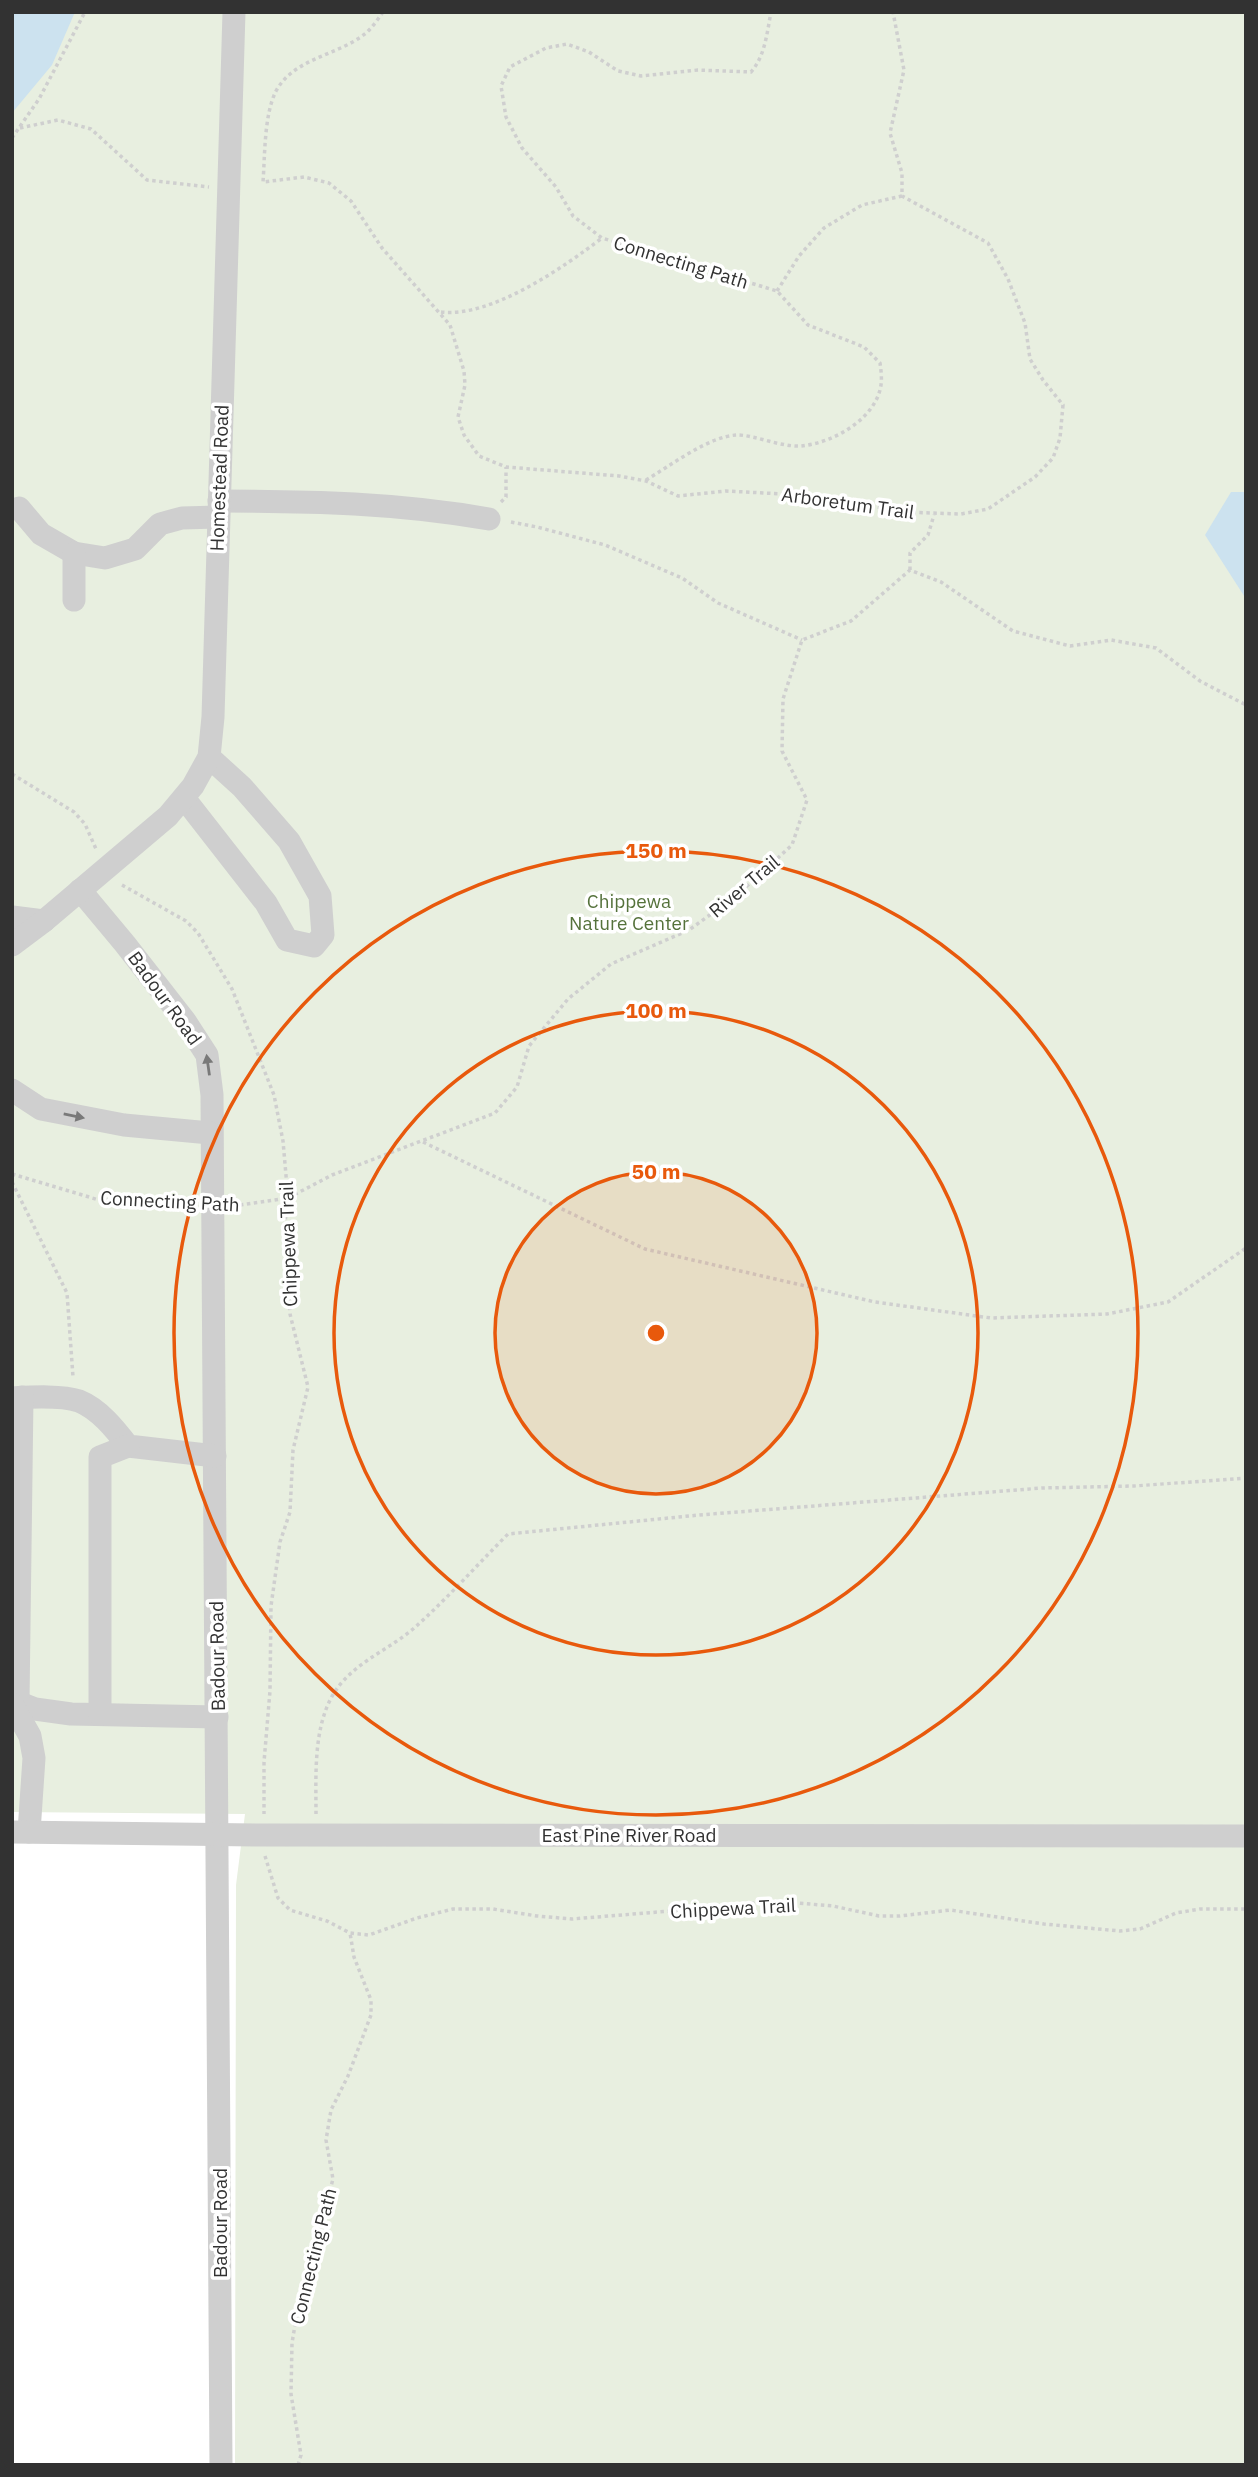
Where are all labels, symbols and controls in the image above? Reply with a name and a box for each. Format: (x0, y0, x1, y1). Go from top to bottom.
street label: Connecting Path (611, 230, 751, 294)
street label: Homestead Road (204, 404, 234, 552)
street label: Arboretum Trail (780, 482, 916, 524)
text: 150 m (625, 836, 687, 864)
street label: River Trail (704, 849, 784, 923)
park label: Chippewa Nature Center (569, 889, 689, 935)
street label: Badour Road (123, 946, 207, 1050)
text: 100 m (625, 996, 687, 1024)
one-way arrow (202, 1054, 213, 1076)
one-way arrow (63, 1110, 85, 1121)
text: 50 m (632, 1157, 680, 1185)
street label: Chippewa Trail (274, 1181, 302, 1307)
street label: Connecting Path (100, 1185, 240, 1217)
centre of rings (644, 1321, 668, 1345)
street label: Badour Road (204, 1601, 230, 1711)
street label: East Pine River Road (541, 1823, 717, 1847)
street label: Chippewa Trail (670, 1893, 796, 1923)
street label: Badour Road (208, 2168, 232, 2278)
street label: Connecting Path (284, 2185, 342, 2327)

